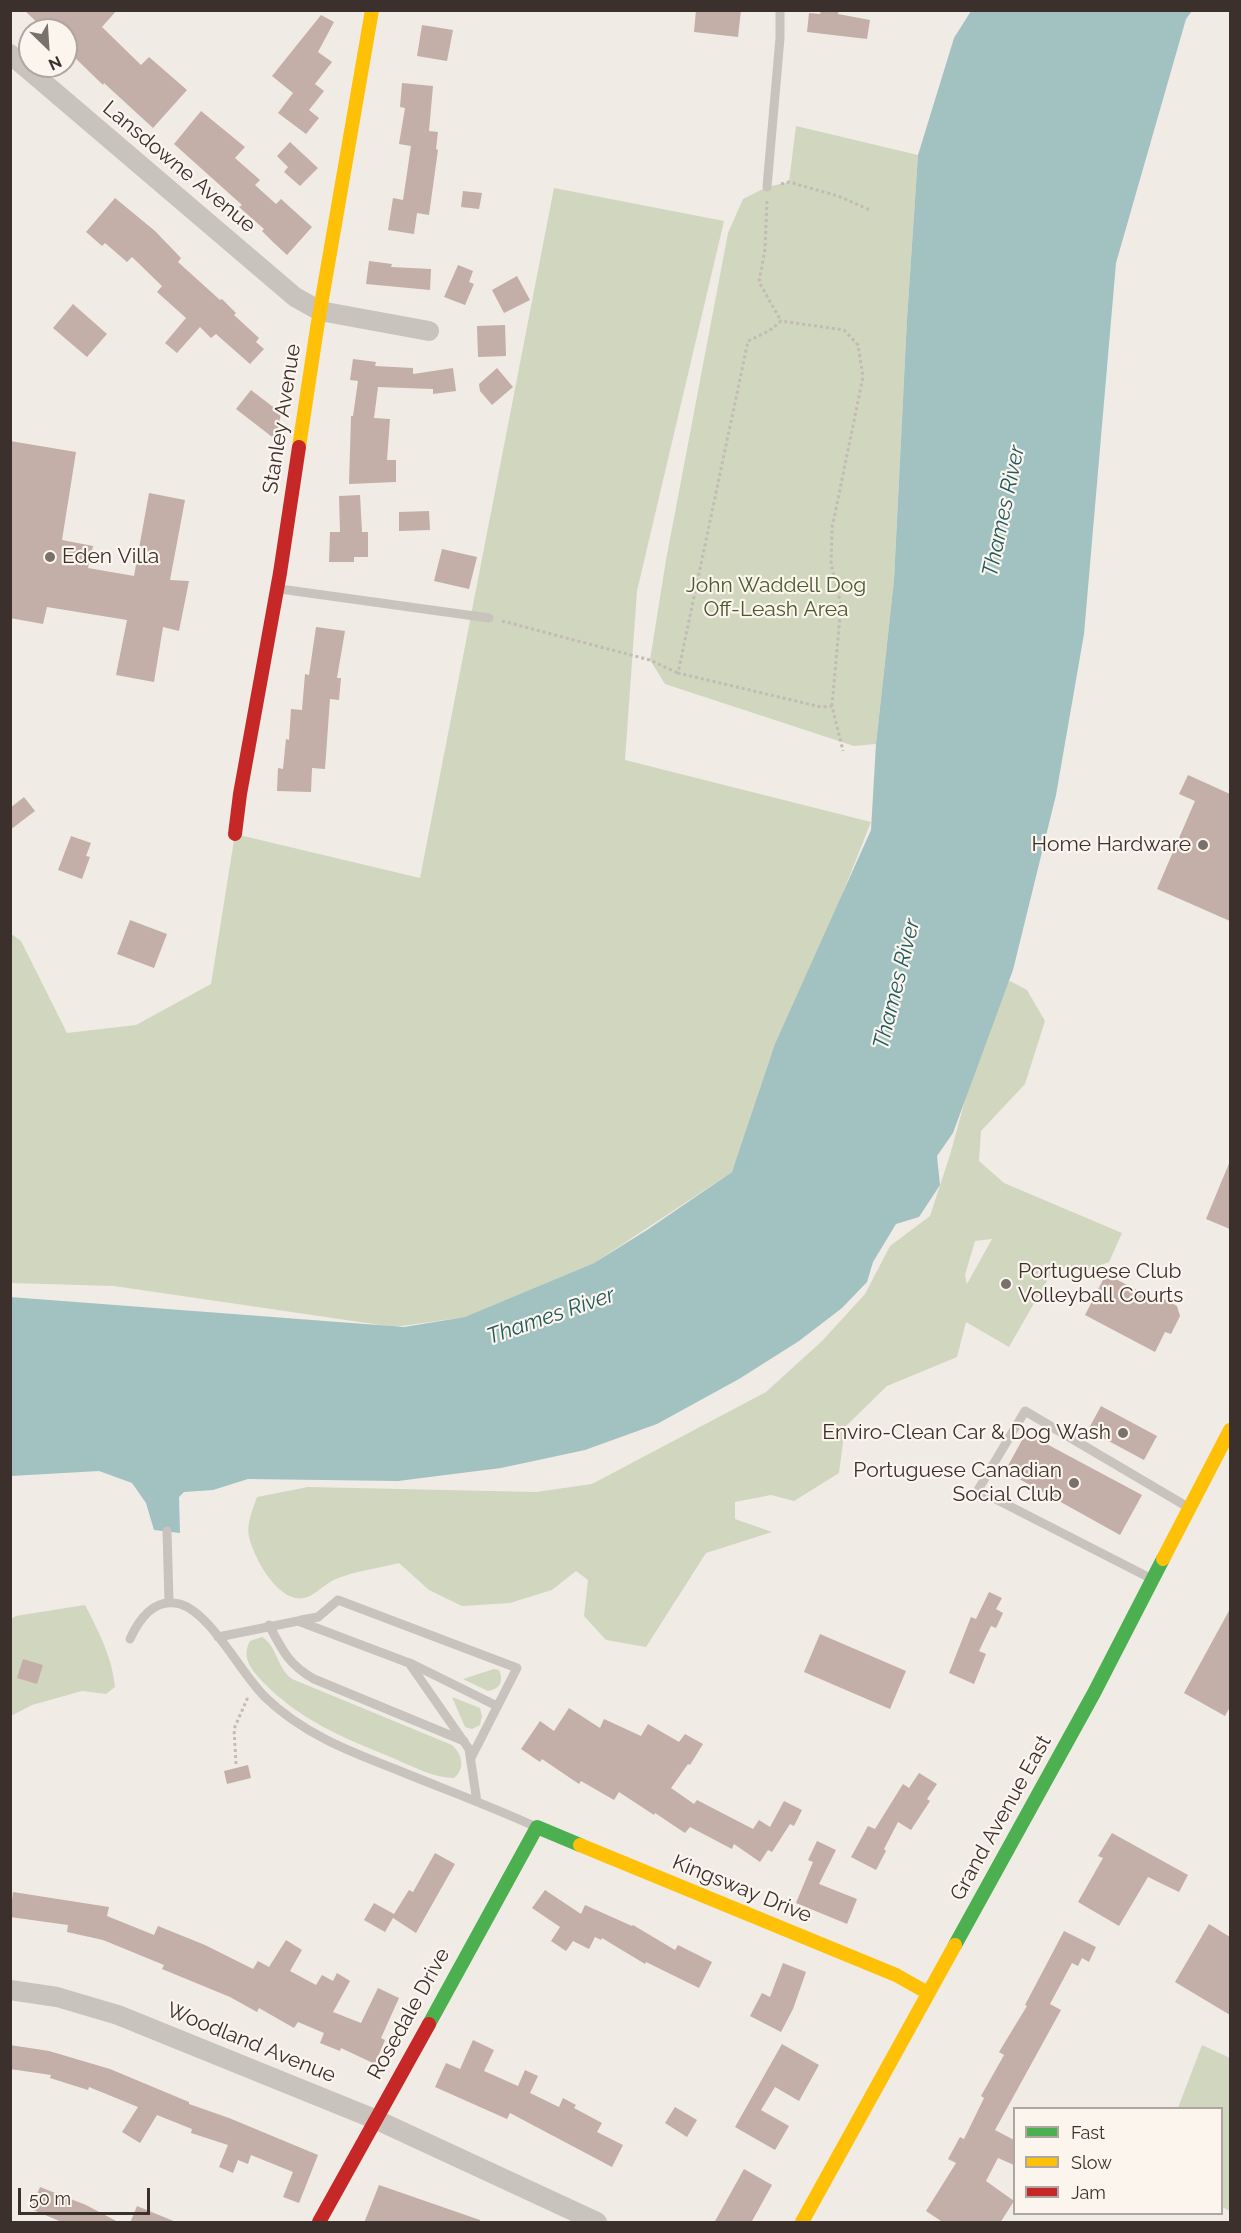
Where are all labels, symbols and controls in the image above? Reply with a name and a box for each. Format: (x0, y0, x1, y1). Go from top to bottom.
north arrow (18, 18, 78, 78)
text: N (45, 52, 65, 74)
street label: Lansdowne Avenue (97, 96, 261, 238)
street label: Stanley Avenue (258, 342, 306, 496)
water label: Thames River (977, 443, 1031, 579)
place label: Eden Villa (62, 544, 159, 570)
marker: Eden Villa (43, 550, 57, 564)
park label: John Waddell Dog Off-Leash Area (686, 573, 866, 623)
place label: Home Hardware (1032, 832, 1191, 858)
marker: Home Hardware (1196, 838, 1210, 852)
water label: Thames River (868, 916, 926, 1052)
place label: Portuguese Club Volleyball Courts (1018, 1259, 1183, 1309)
marker: Portuguese Club Volleyball Courts (999, 1277, 1013, 1291)
water label: Thames River (484, 1282, 618, 1350)
place label: Enviro-Clean Car & Dog Wash (822, 1420, 1111, 1446)
marker: Enviro-Clean Car & Dog Wash (1116, 1426, 1130, 1440)
place label: Portuguese Canadian Social Club (853, 1458, 1062, 1508)
marker: Portuguese Canadian Social Club (1067, 1476, 1081, 1490)
street label: Grand Avenue East (945, 1731, 1057, 1905)
street label: Kingsway Drive (669, 1850, 815, 1928)
street label: Rosedale Drive (363, 1944, 455, 2084)
street label: Woodland Avenue (163, 1998, 339, 2088)
legend (1013, 2107, 1223, 2215)
text: Fast (1071, 2122, 1105, 2143)
text: Slow (1071, 2152, 1112, 2173)
scale bar (21, 2176, 153, 2214)
text: Jam (1071, 2182, 1106, 2203)
text: 50 m (29, 2188, 71, 2209)

